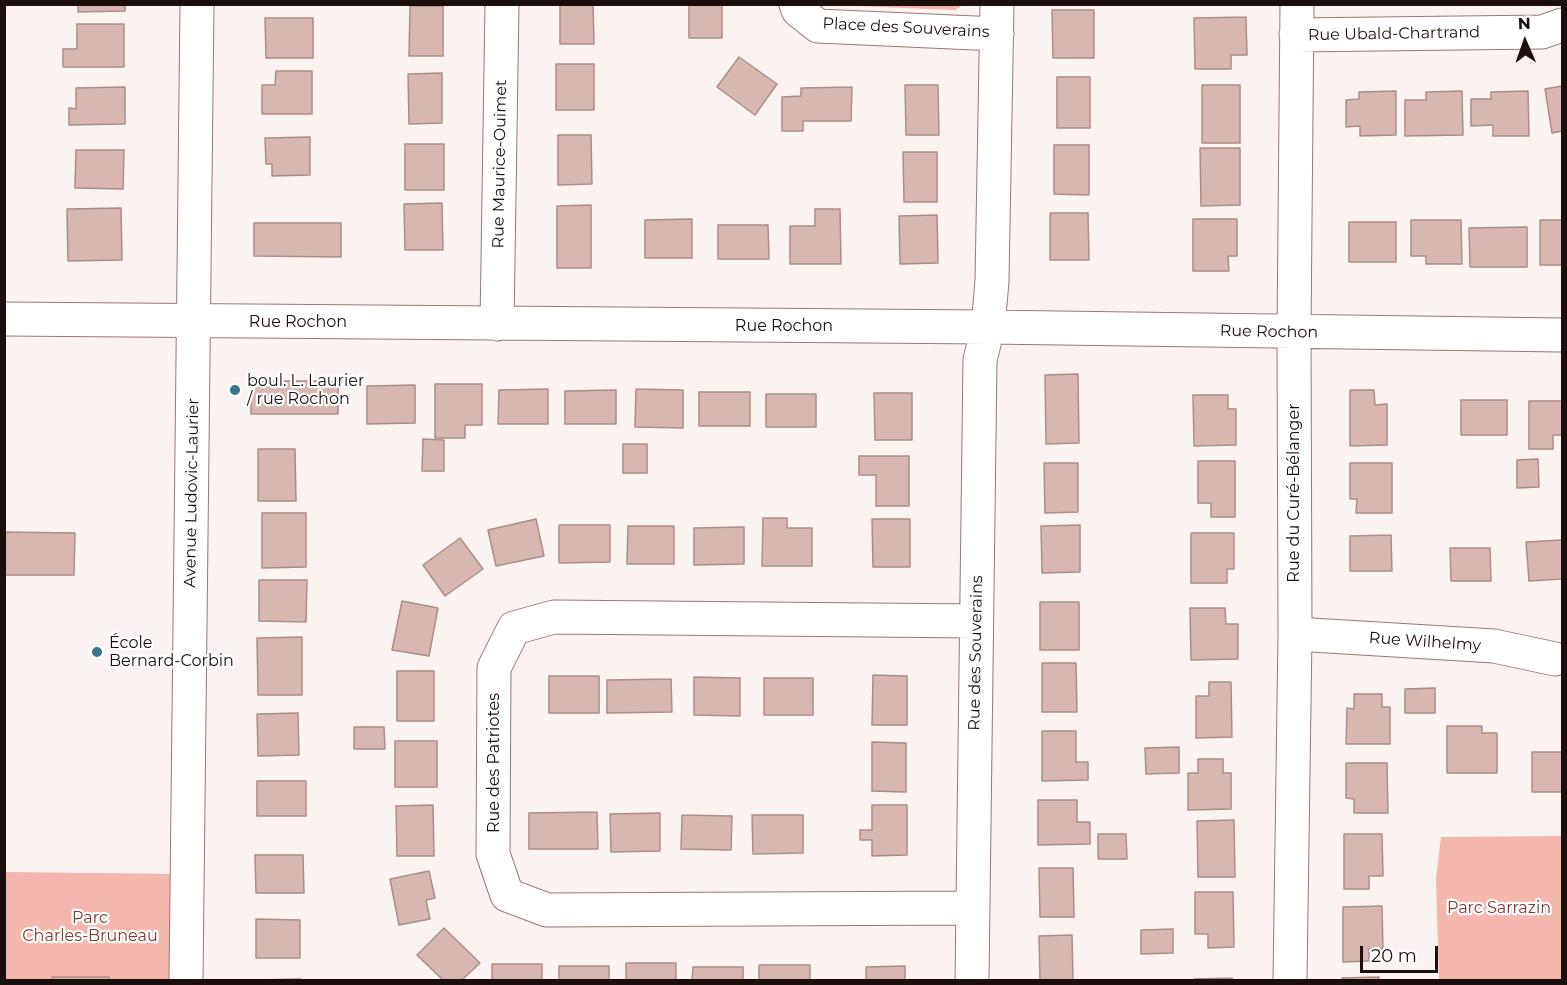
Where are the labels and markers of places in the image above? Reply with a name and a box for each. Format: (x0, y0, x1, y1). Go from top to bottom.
place label: boul. L. Laurier / rue Rochon (247, 371, 364, 409)
marker: boul. L. Laurier / rue Rochon (228, 383, 242, 397)
place label: École Bernard-Corbin (109, 633, 234, 671)
marker: École Bernard-Corbin (90, 645, 104, 659)

